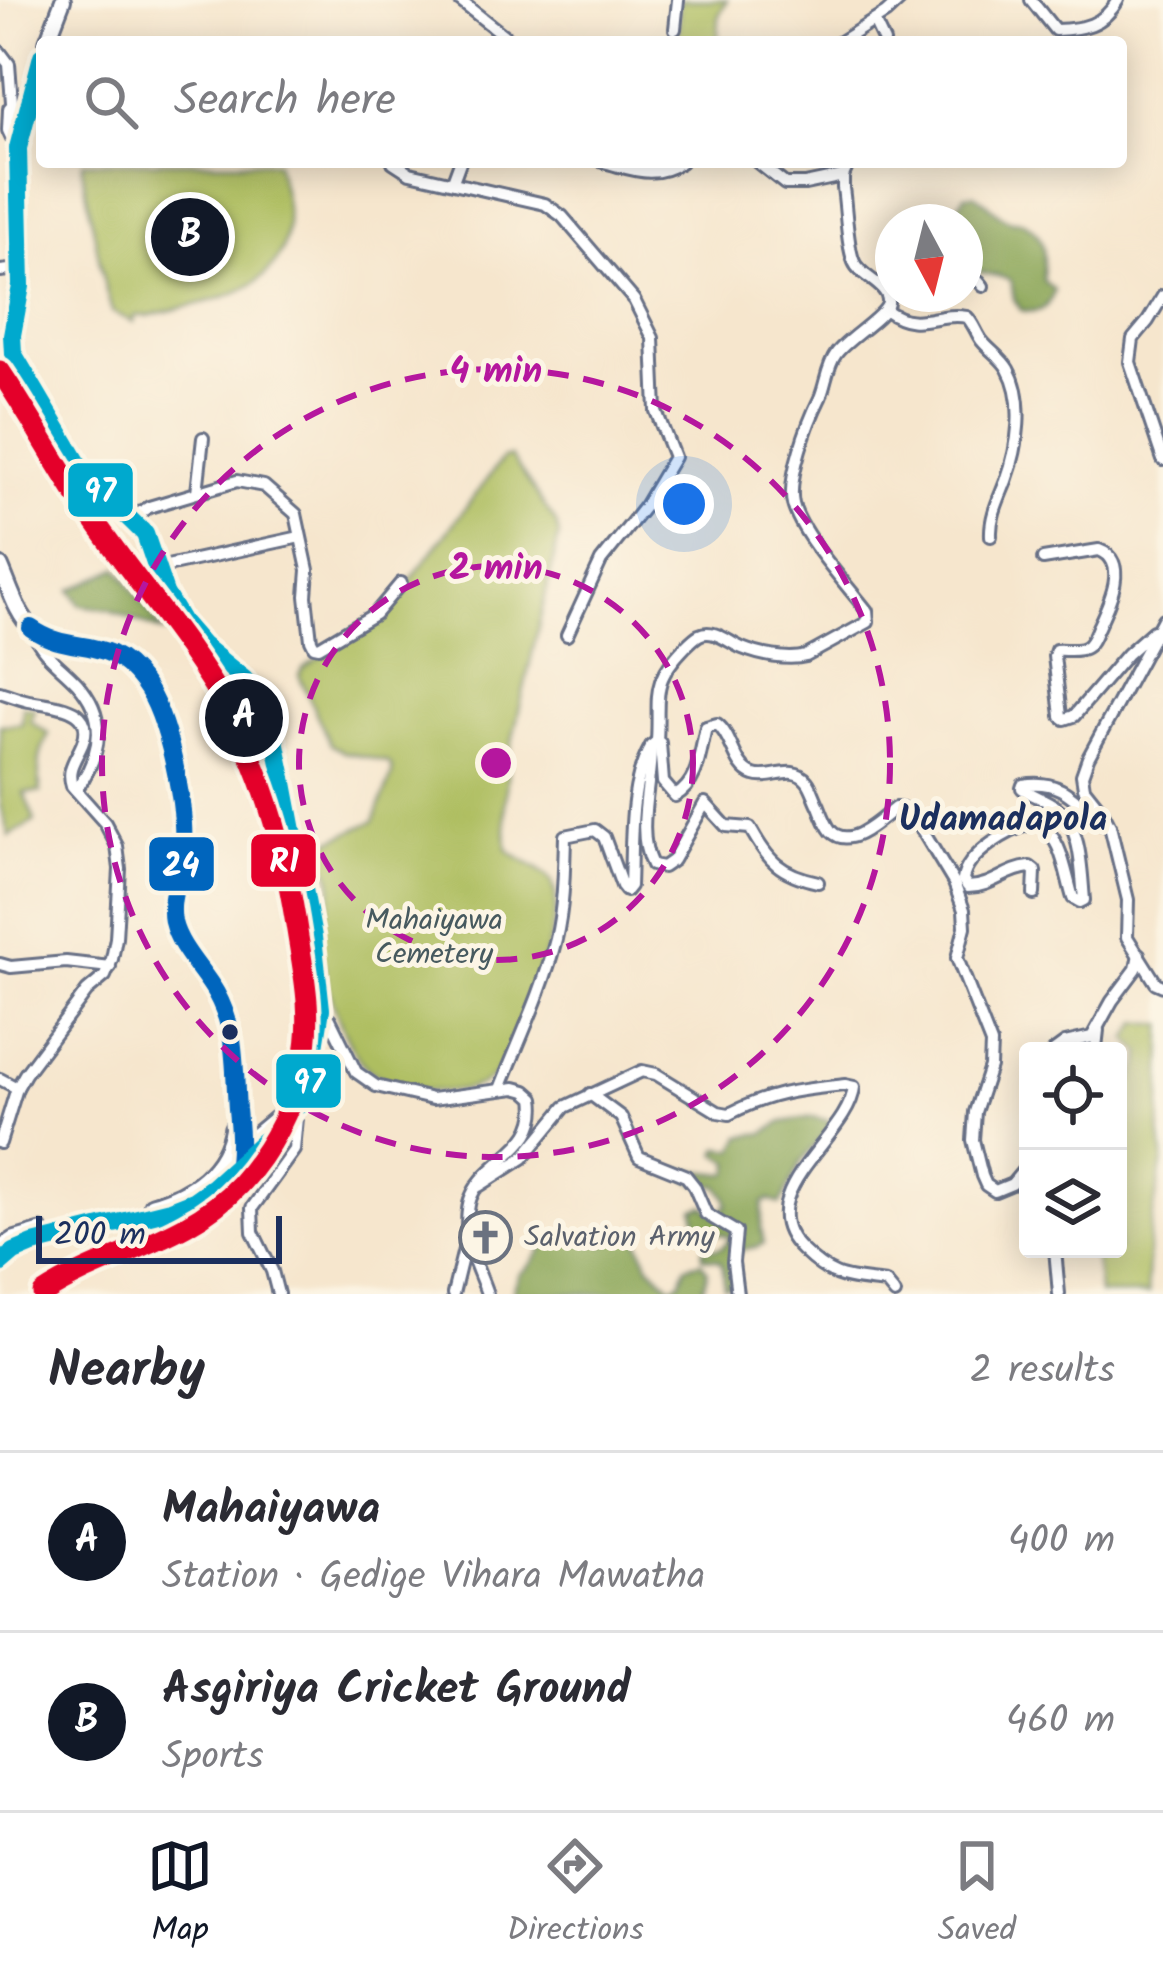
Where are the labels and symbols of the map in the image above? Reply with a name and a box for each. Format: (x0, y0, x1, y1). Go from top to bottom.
pin: B (151, 192, 229, 282)
north arrow (875, 204, 983, 312)
text: 4 min (450, 344, 542, 401)
line badge: 97 (66, 461, 135, 519)
text: 97 (84, 467, 118, 520)
your location (654, 474, 714, 534)
text: 2 min (449, 541, 543, 598)
pin: A (205, 673, 283, 763)
centre of rings (475, 742, 517, 784)
district label: Udamadapola (899, 792, 1107, 849)
line badge: R1 (249, 832, 318, 889)
line badge: 24 (147, 835, 216, 893)
text: R1 (269, 837, 299, 890)
text: 24 (162, 841, 200, 894)
park label: Mahaiyawa Cemetery (365, 897, 503, 979)
unlabelled marker (219, 1021, 241, 1043)
line badge: 97 (274, 1052, 343, 1110)
text: 97 (293, 1058, 327, 1111)
scale bar (36, 1210, 282, 1263)
church icon: Salvation Army (457, 1210, 513, 1266)
place label: Salvation Army (524, 1214, 715, 1262)

